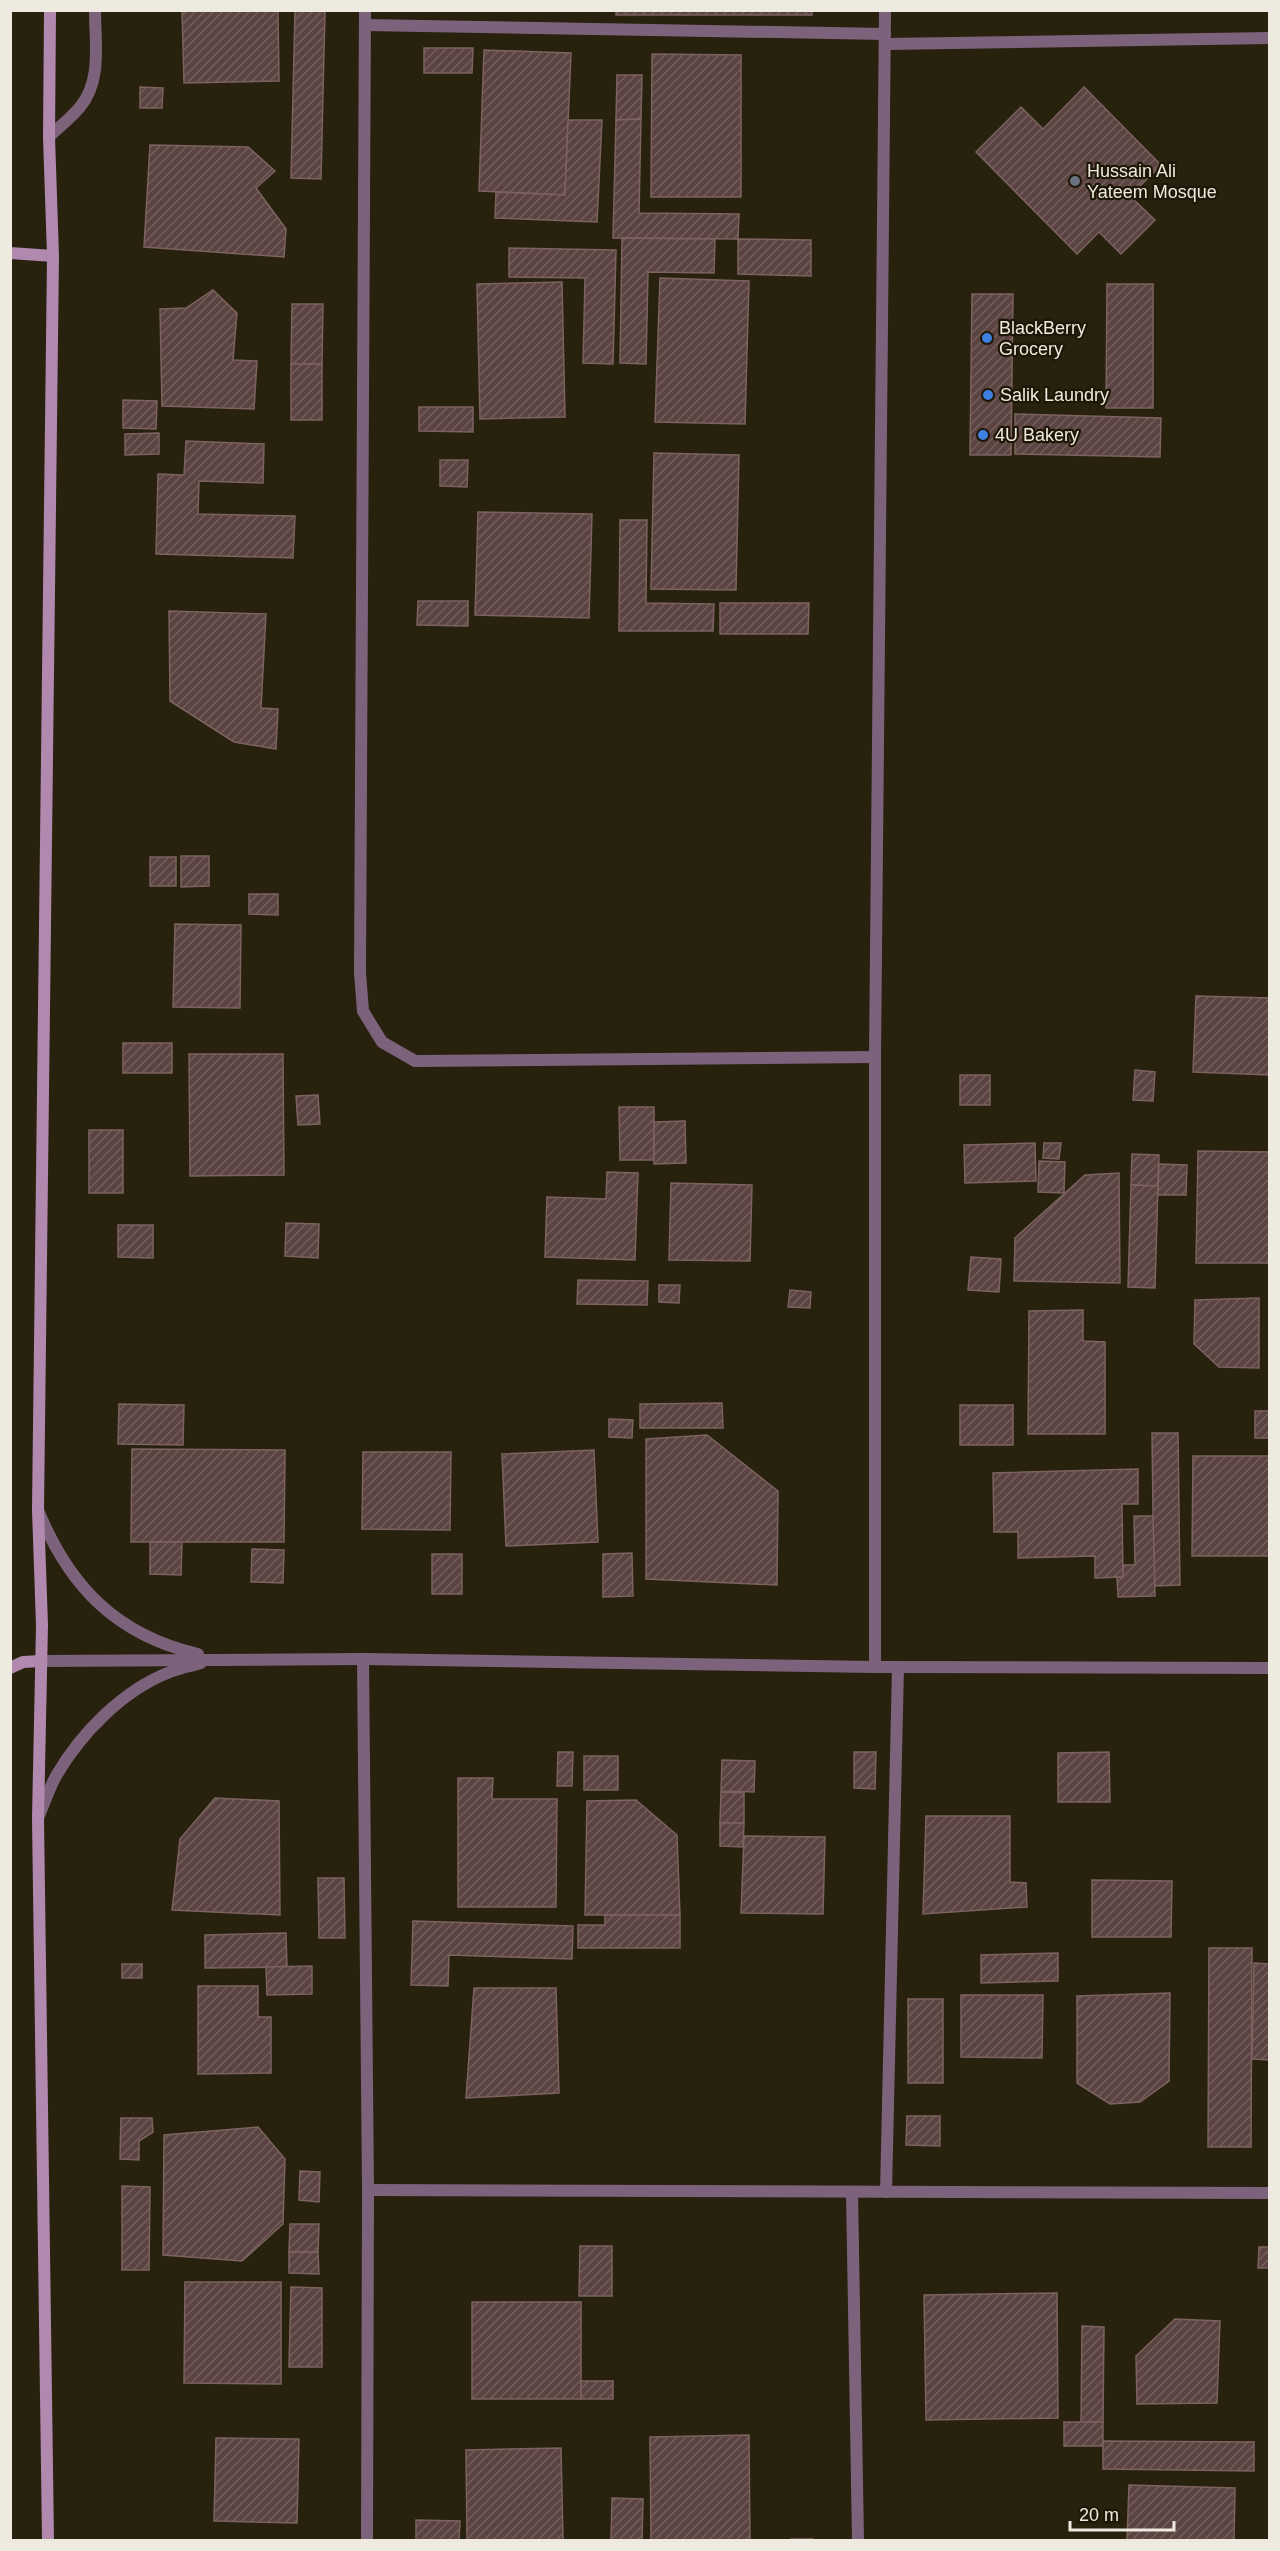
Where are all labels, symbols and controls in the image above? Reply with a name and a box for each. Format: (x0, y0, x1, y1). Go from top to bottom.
place label: Hussain Ali Yateem Mosque (1087, 161, 1217, 202)
marker: Hussain Ali Yateem Mosque (1068, 174, 1082, 188)
place label: BlackBerry Grocery (999, 318, 1086, 359)
marker: BlackBerry Grocery (980, 331, 994, 345)
place label: Salik Laundry (1000, 385, 1109, 405)
marker: Salik Laundry (981, 388, 995, 402)
place label: 4U Bakery (995, 425, 1079, 445)
marker: 4U Bakery (976, 428, 990, 442)
scale bar (1070, 2494, 1174, 2532)
text: 20 m (1079, 2505, 1119, 2525)

